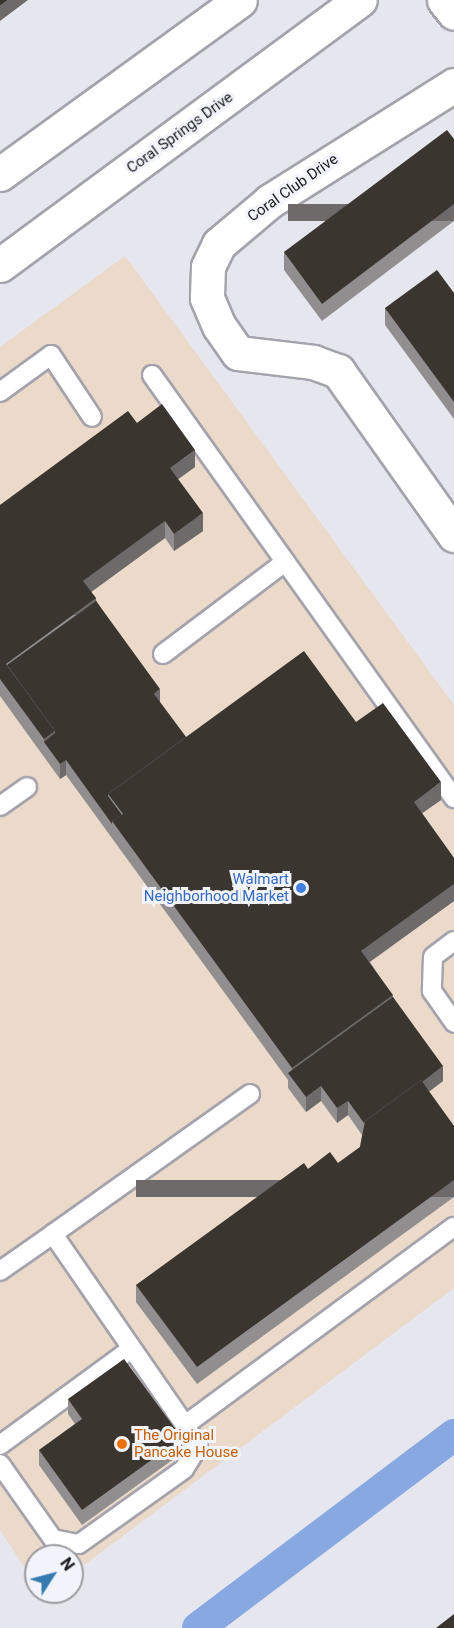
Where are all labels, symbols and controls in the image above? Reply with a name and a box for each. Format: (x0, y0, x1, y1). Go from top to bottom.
street label: Coral Springs Drive (124, 89, 236, 177)
street label: Coral Club Drive (244, 150, 342, 226)
place label: Walmart Neighborhood Market (144, 870, 289, 905)
marker: Walmart Neighborhood Market (294, 881, 308, 895)
place label: The Original Pancake House (134, 1426, 238, 1461)
marker: The Original Pancake House (115, 1437, 129, 1451)
north arrow (24, 1544, 84, 1604)
text: N (56, 1554, 78, 1574)

